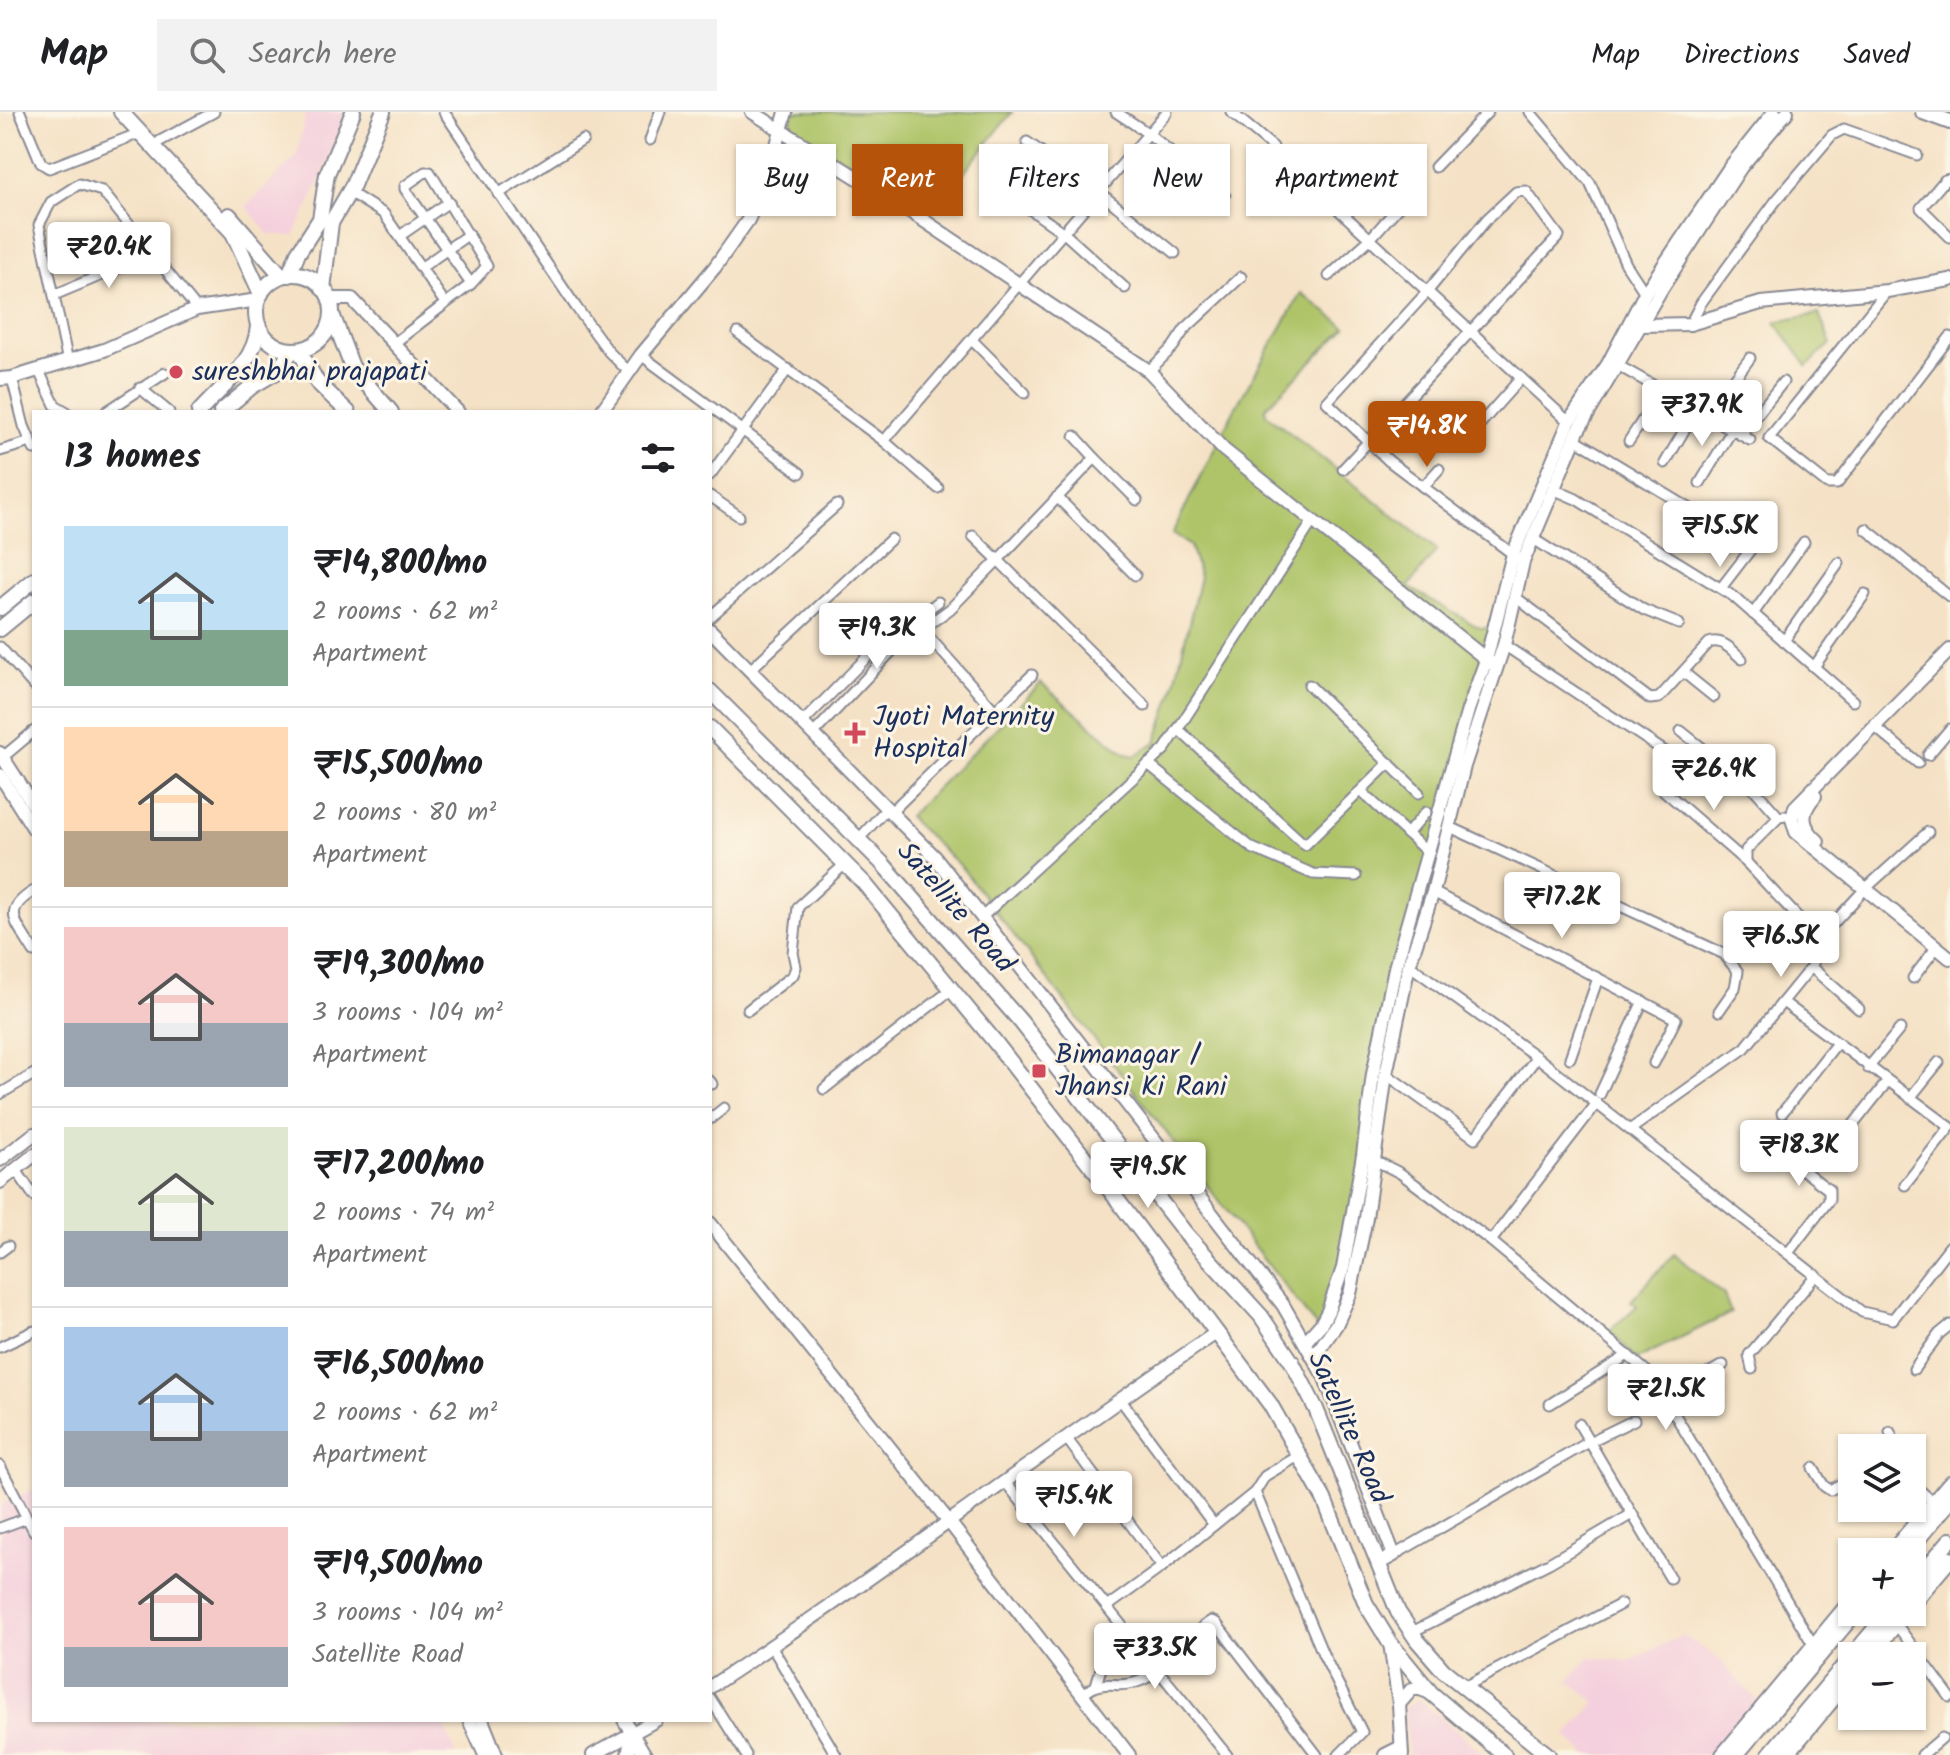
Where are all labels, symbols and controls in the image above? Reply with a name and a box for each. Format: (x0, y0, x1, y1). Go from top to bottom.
search box (157, 19, 717, 91)
text: Map (40, 25, 109, 85)
text: Search here (249, 31, 396, 79)
icon: search (185, 33, 229, 77)
text: Map (1591, 33, 1640, 78)
text: Directions (1684, 33, 1800, 78)
text: Saved (1844, 33, 1910, 78)
chip: Buy (736, 144, 836, 216)
chip: Rent (852, 144, 963, 216)
chip: Filters (979, 144, 1108, 216)
chip: New (1124, 144, 1230, 216)
chip: Apartment (1246, 144, 1427, 216)
pin: ₹20.4K (44, 222, 174, 290)
text: ₹20.4K (65, 227, 153, 269)
place label: sureshbhai prajapati (192, 350, 428, 395)
marker: sureshbhai prajapati (167, 363, 185, 381)
pin: ₹37.9K (1637, 380, 1767, 448)
text: ₹37.9K (1660, 385, 1744, 427)
pin: ₹14.8K (1362, 401, 1492, 469)
text: ₹14.8K (1386, 406, 1468, 448)
text: 13 homes (64, 431, 201, 485)
icon: filters (636, 436, 680, 480)
pin: ₹15.5K (1655, 501, 1785, 569)
text: ₹15.5K (1681, 506, 1759, 548)
text: ₹14,800/mo (312, 537, 487, 591)
icon: home (128, 558, 224, 654)
text: 2 rooms · 62 m² (312, 591, 497, 633)
pin: ₹19.3K (812, 603, 942, 671)
text: ₹19.3K (837, 608, 917, 650)
text: Apartment (312, 633, 427, 675)
place label: Jyoti Maternity Hospital (873, 695, 1055, 772)
marker: Jyoti Maternity Hospital (844, 722, 866, 744)
text: ₹15,500/mo (312, 738, 483, 792)
pin: ₹26.9K (1649, 744, 1779, 812)
text: ₹26.9K (1671, 749, 1757, 791)
icon: home (128, 759, 224, 855)
text: 2 rooms · 80 m² (312, 792, 496, 834)
street label: Satellite Road (885, 832, 1026, 985)
text: Apartment (312, 834, 427, 876)
pin: ₹17.2K (1497, 872, 1627, 940)
text: ₹17.2K (1522, 877, 1602, 919)
pin: ₹16.5K (1716, 911, 1846, 979)
text: ₹16.5K (1741, 916, 1821, 958)
text: ₹19,300/mo (312, 938, 484, 992)
icon: home (128, 959, 224, 1055)
text: 3 rooms · 104 m² (312, 992, 503, 1034)
place label: Bimanagar / Jhansi Ki Rani (1055, 1033, 1228, 1110)
text: Apartment (312, 1034, 427, 1076)
marker: Bimanagar / Jhansi Ki Rani (1030, 1062, 1048, 1080)
pin: ₹18.3K (1734, 1120, 1864, 1188)
text: ₹18.3K (1758, 1125, 1840, 1167)
text: ₹17,200/mo (312, 1138, 484, 1192)
pin: ₹19.5K (1083, 1142, 1213, 1210)
text: ₹19.5K (1109, 1147, 1187, 1189)
icon: home (128, 1159, 224, 1255)
text: 2 rooms · 74 m² (312, 1192, 494, 1234)
text: Apartment (312, 1234, 427, 1276)
text: ₹16,500/mo (312, 1338, 484, 1392)
street label: Satellite Road (1294, 1345, 1402, 1512)
icon: home (128, 1359, 224, 1455)
pin: ₹21.5K (1601, 1364, 1731, 1432)
text: ₹21.5K (1626, 1369, 1706, 1411)
text: 2 rooms · 62 m² (312, 1392, 497, 1434)
text: Apartment (312, 1434, 427, 1476)
map controls (1838, 1434, 1926, 1730)
button: layers (1838, 1434, 1926, 1522)
pin: ₹15.4K (1009, 1471, 1139, 1539)
text: ₹15.4K (1034, 1476, 1114, 1518)
text: ₹19,500/mo (312, 1538, 483, 1592)
button: + (1838, 1538, 1926, 1626)
icon: home (128, 1559, 224, 1655)
text: 3 rooms · 104 m² (312, 1592, 503, 1634)
pin: ₹33.5K (1090, 1623, 1220, 1691)
text: ₹33.5K (1112, 1628, 1198, 1670)
text: Satellite Road (312, 1634, 463, 1676)
button: − (1838, 1642, 1926, 1730)

